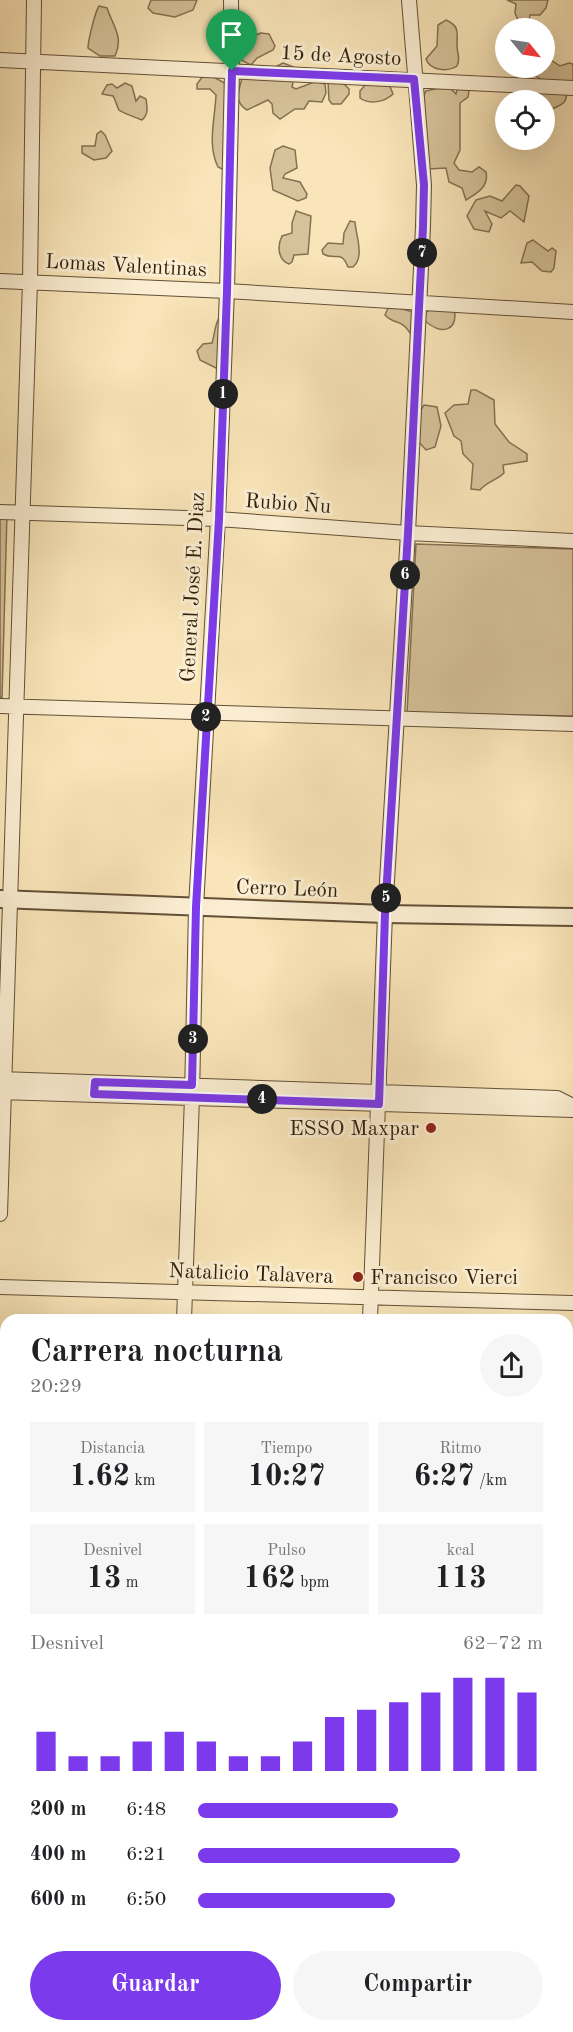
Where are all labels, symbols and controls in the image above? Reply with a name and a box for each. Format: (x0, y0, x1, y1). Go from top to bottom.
pin (206, 9, 257, 71)
icon: arrive (215, 18, 248, 51)
north arrow (495, 18, 555, 78)
map controls (495, 18, 555, 150)
street label: 15 de Agosto (280, 43, 402, 70)
button: locate (495, 90, 555, 150)
pin: 7 (407, 238, 437, 268)
text: 7 (417, 245, 427, 261)
street label: Lomas Valentinas (45, 252, 207, 281)
pin: 1 (208, 379, 238, 409)
text: 1 (218, 386, 228, 402)
street label: Rubio Ñu (244, 486, 332, 518)
street label: General José E. Diaz (178, 491, 209, 683)
pin: 6 (390, 560, 420, 590)
text: 6 (400, 567, 410, 583)
pin: 2 (191, 702, 221, 732)
text: 2 (201, 709, 211, 725)
street label: Cerro León (235, 877, 339, 902)
pin: 5 (371, 883, 401, 913)
text: 5 (381, 890, 391, 906)
pin: 3 (178, 1024, 208, 1054)
text: 3 (188, 1031, 198, 1047)
pin: 4 (247, 1084, 277, 1114)
text: 4 (257, 1091, 267, 1107)
place label: ESSO Maxpar (289, 1119, 419, 1140)
marker: ESSO Maxpar (424, 1121, 438, 1135)
street label: Natalicio Talavera (168, 1261, 334, 1288)
place label: Francisco Vierci (370, 1268, 518, 1289)
marker: Francisco Vierci (351, 1270, 365, 1284)
button: share (480, 1334, 543, 1397)
text: Carrera nocturna (30, 1336, 283, 1369)
text: 20:29 (30, 1377, 82, 1397)
text: Distancia (80, 1441, 145, 1457)
text: Tiempo (260, 1441, 313, 1457)
text: Ritmo (439, 1441, 482, 1457)
text: 1.62 (69, 1462, 130, 1492)
text: 10:27 (248, 1462, 326, 1492)
text: 6:27 (414, 1462, 474, 1492)
text: km (130, 1473, 156, 1489)
text: /km (474, 1473, 507, 1489)
text: Desnivel (83, 1543, 142, 1559)
text: Pulso (267, 1543, 306, 1559)
text: kcal (447, 1543, 474, 1559)
text: 13 (87, 1564, 121, 1594)
text: 162 (244, 1564, 296, 1594)
text: 113 (434, 1564, 487, 1594)
text: m (121, 1575, 139, 1591)
text: bpm (296, 1575, 329, 1591)
text: Desnivel (30, 1634, 104, 1654)
text: 62–72 m (463, 1634, 543, 1654)
text: 200 m (30, 1800, 86, 1820)
text: 6:48 (126, 1800, 166, 1820)
text: 400 m (30, 1845, 86, 1865)
text: 6:21 (126, 1845, 166, 1865)
text: 600 m (30, 1890, 86, 1910)
text: 6:50 (126, 1890, 166, 1910)
button: Guardar (30, 1951, 281, 2020)
button: Compartir (293, 1951, 543, 2020)

